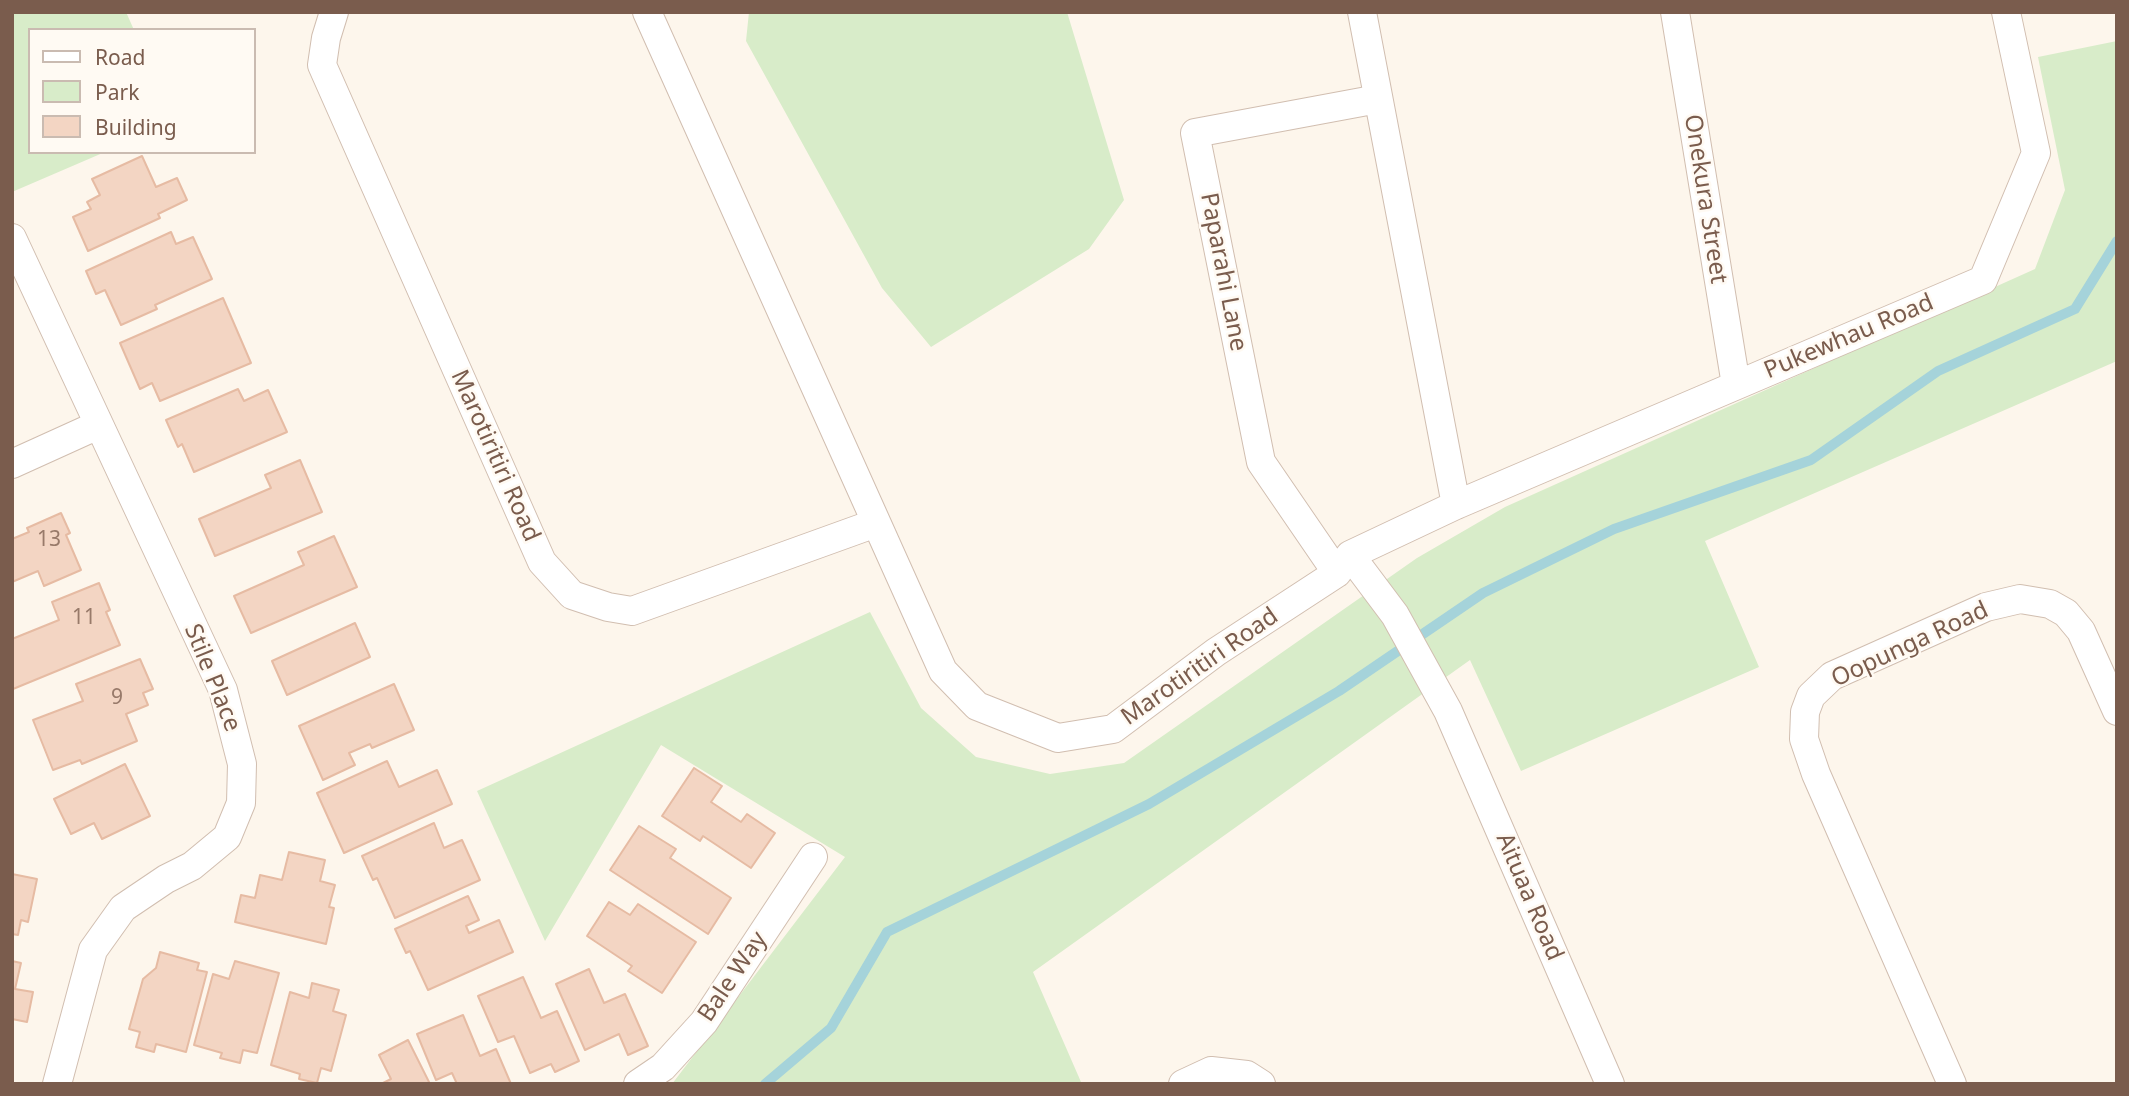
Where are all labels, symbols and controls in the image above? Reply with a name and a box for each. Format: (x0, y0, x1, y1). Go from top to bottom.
legend (28, 28, 256, 154)
text: Road (95, 43, 145, 71)
text: Park (95, 78, 139, 106)
street label: Onekura Street (1677, 112, 1733, 286)
text: Building (95, 113, 177, 141)
street label: Paparahi Lane (1194, 190, 1252, 354)
street label: Pukewhau Road (1760, 288, 1938, 386)
street label: Marotiritiri Road (444, 366, 546, 546)
house number: 13 (37, 527, 61, 553)
street label: Oopunga Road (1827, 596, 1993, 694)
street label: Marotiritiri Road (1116, 602, 1284, 732)
house number: 11 (72, 605, 96, 631)
street label: Stile Place (177, 620, 247, 736)
house number: 9 (111, 685, 123, 711)
street label: Aituaa Road (1489, 829, 1569, 965)
street label: Bale Way (692, 926, 774, 1028)

